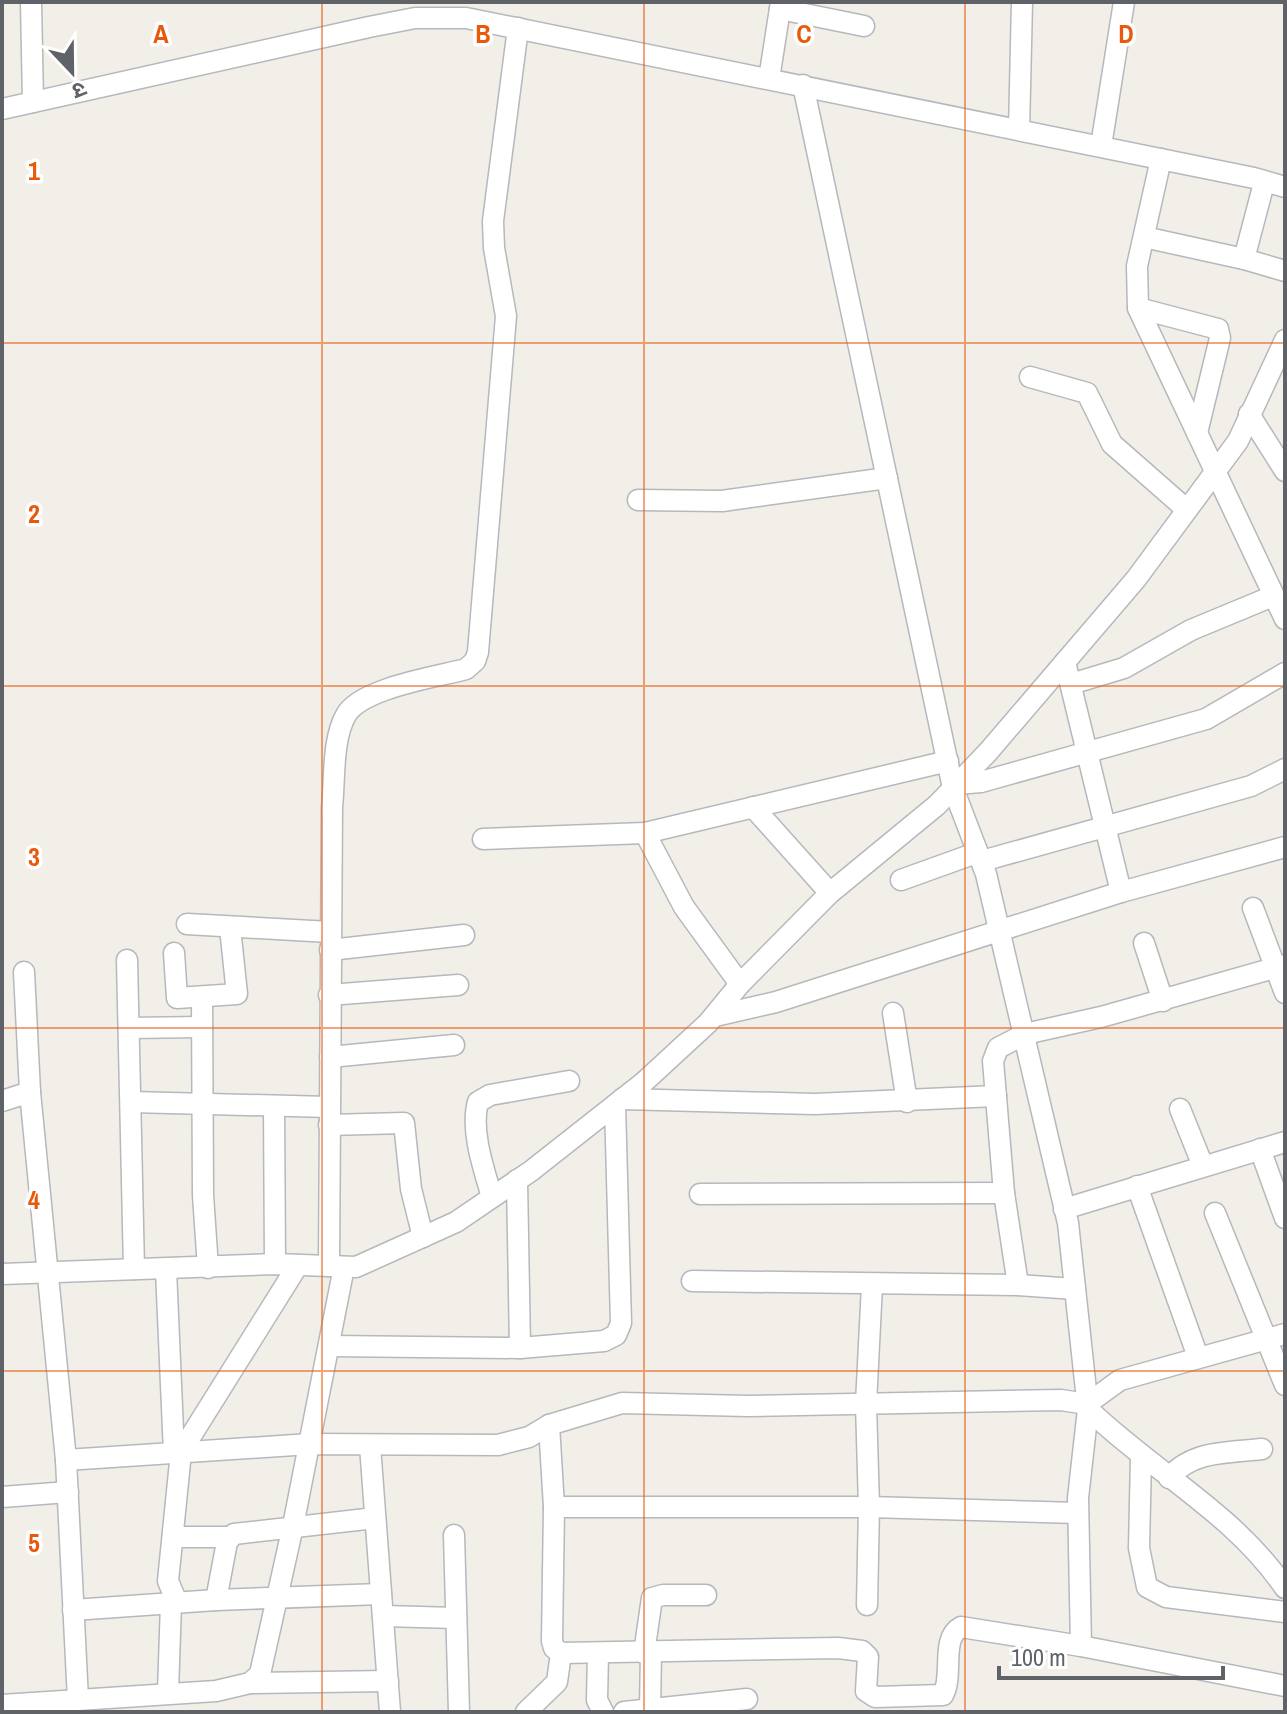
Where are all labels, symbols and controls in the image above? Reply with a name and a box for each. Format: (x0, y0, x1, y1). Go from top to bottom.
text: A (153, 16, 169, 51)
text: B (475, 16, 491, 51)
text: C (796, 16, 812, 51)
text: D (1118, 16, 1134, 51)
north arrow (32, 32, 112, 112)
text: उ (67, 74, 91, 107)
text: 1 (28, 153, 40, 188)
text: 2 (28, 496, 40, 531)
text: 3 (28, 839, 40, 874)
text: 4 (28, 1182, 40, 1217)
text: 5 (28, 1525, 40, 1560)
scale bar (999, 1630, 1223, 1680)
text: 100 m (1011, 1641, 1066, 1673)

